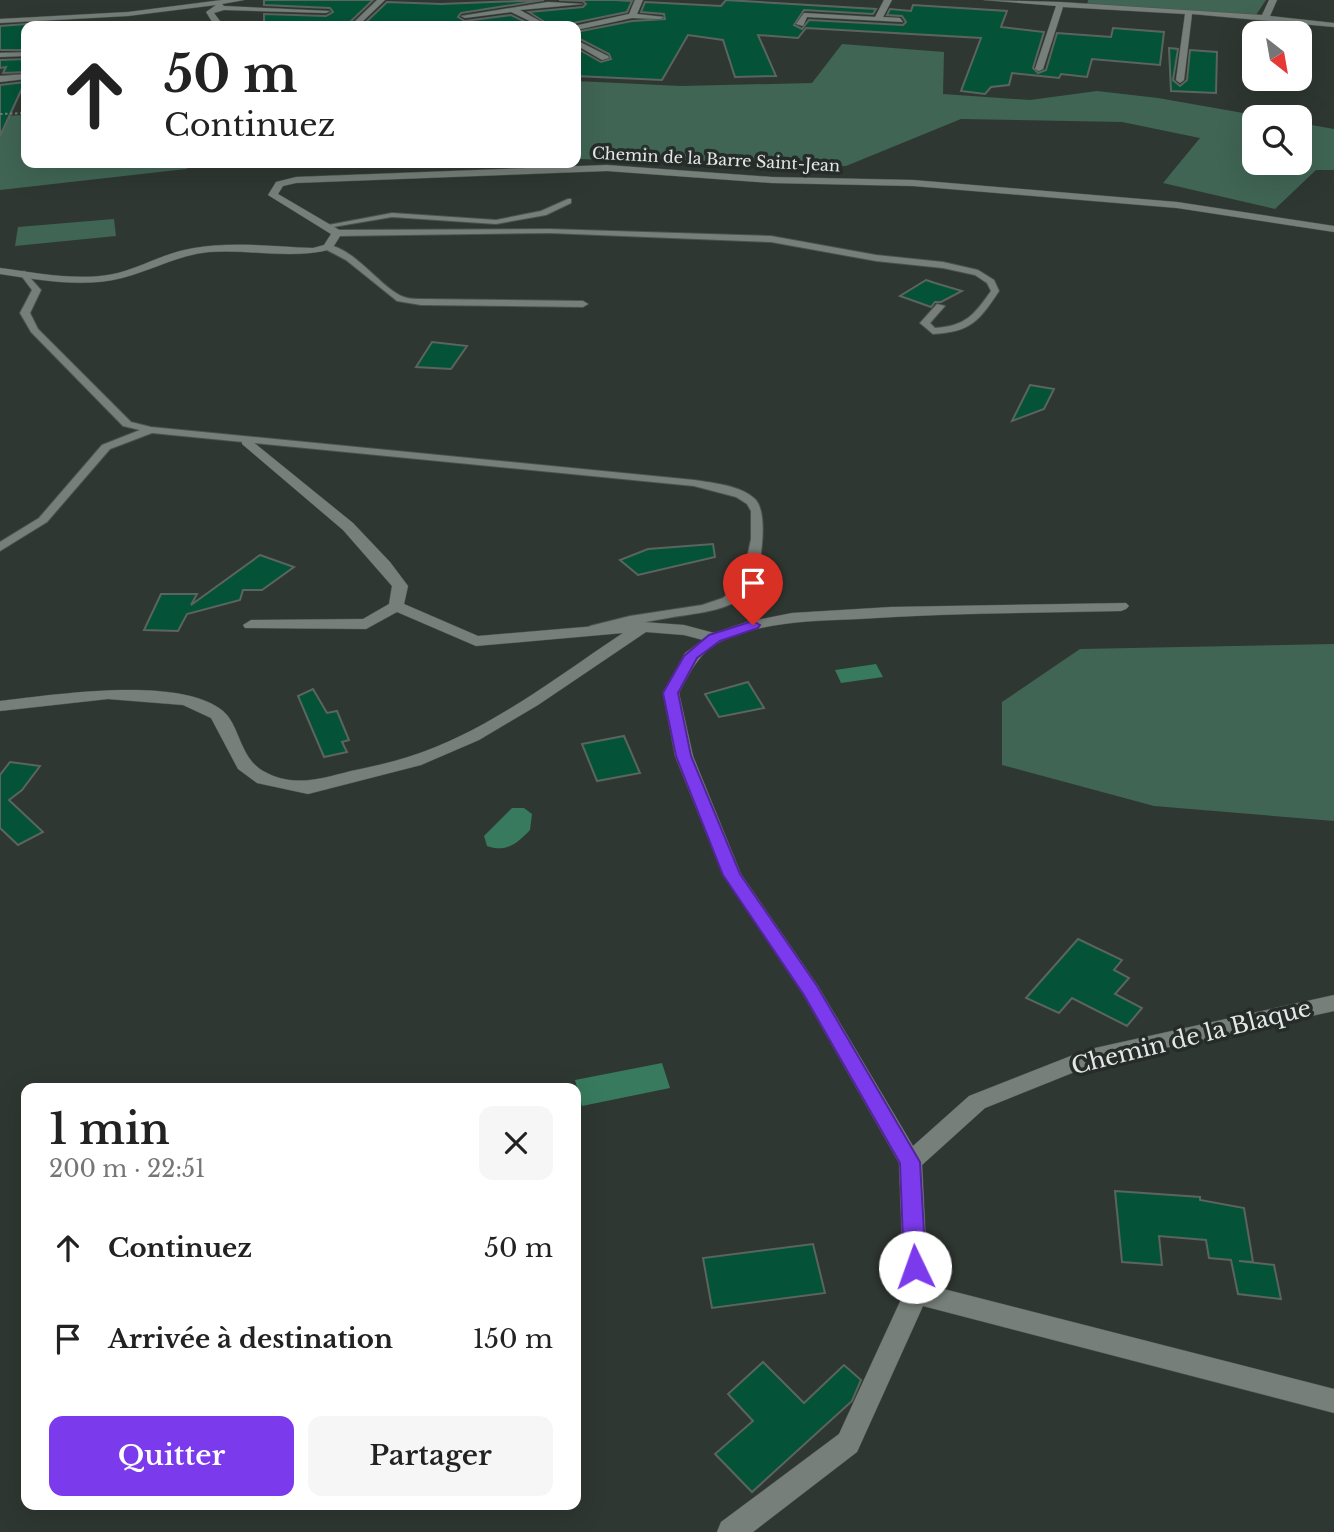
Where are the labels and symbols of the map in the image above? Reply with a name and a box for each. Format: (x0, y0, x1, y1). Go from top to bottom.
north arrow (1242, 21, 1312, 91)
street label: Chemin de la Barre Saint-Jean (591, 143, 841, 175)
pin (723, 553, 783, 625)
street label: Chemin de la Blaque (1068, 994, 1314, 1080)
position arrow (878, 1230, 952, 1304)

